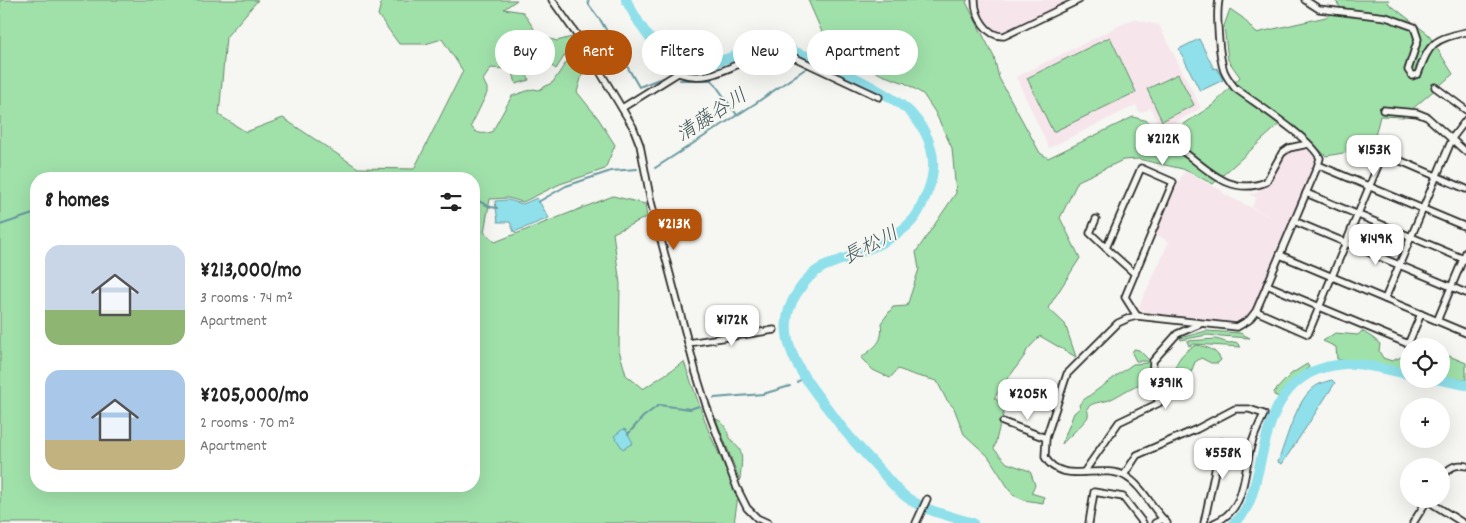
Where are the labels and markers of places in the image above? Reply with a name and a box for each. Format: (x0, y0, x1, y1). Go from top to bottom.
pin: ¥212K (1128, 124, 1198, 166)
pin: ¥153K (1339, 134, 1409, 177)
pin: ¥213K (639, 208, 709, 251)
pin: ¥149K (1341, 224, 1411, 266)
pin: ¥172K (697, 304, 767, 347)
pin: ¥391K (1131, 368, 1201, 410)
pin: ¥205K (993, 378, 1063, 421)
pin: ¥558K (1188, 438, 1258, 480)

